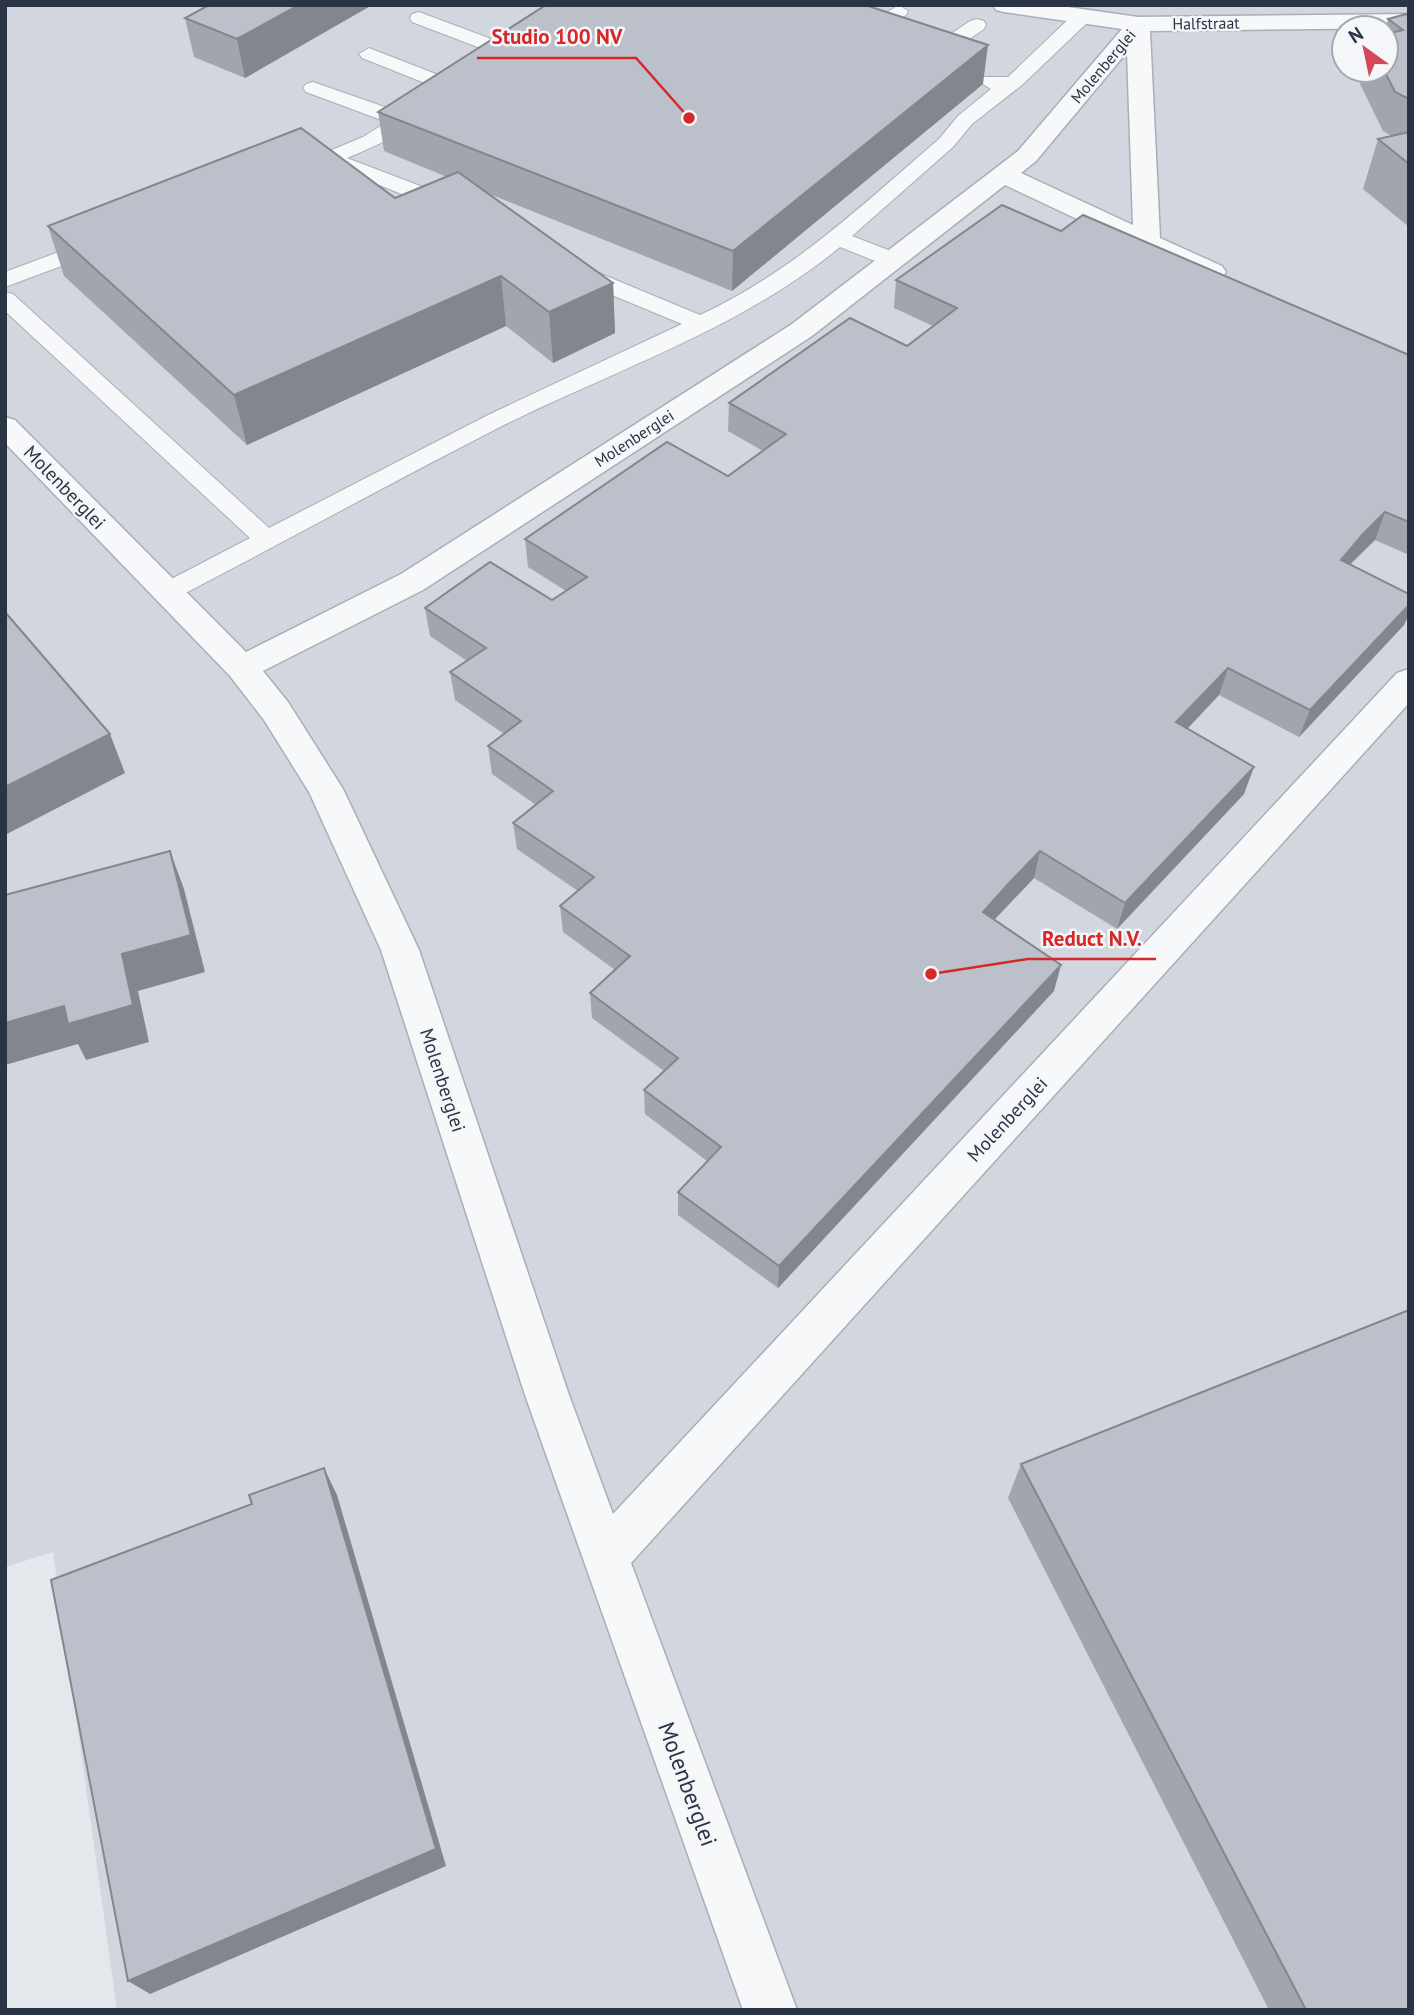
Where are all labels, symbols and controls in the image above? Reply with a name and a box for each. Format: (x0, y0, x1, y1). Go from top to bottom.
street label: Halfstraat (1172, 12, 1240, 34)
north arrow (1330, 14, 1400, 84)
callout: Studio 100 NV (477, 16, 636, 58)
text: N (1344, 21, 1368, 48)
text: Studio 100 NV (492, 23, 623, 50)
street label: Molenberglei (1066, 25, 1140, 107)
street label: Molenberglei (591, 405, 677, 471)
street label: Molenberglei (19, 440, 111, 534)
callout: Reduct N.V. (1028, 917, 1156, 959)
text: Reduct N.V. (1042, 925, 1142, 952)
street label: Molenberglei (415, 1025, 471, 1135)
street label: Molenberglei (962, 1071, 1052, 1167)
street label: Molenberglei (652, 1718, 724, 1850)

